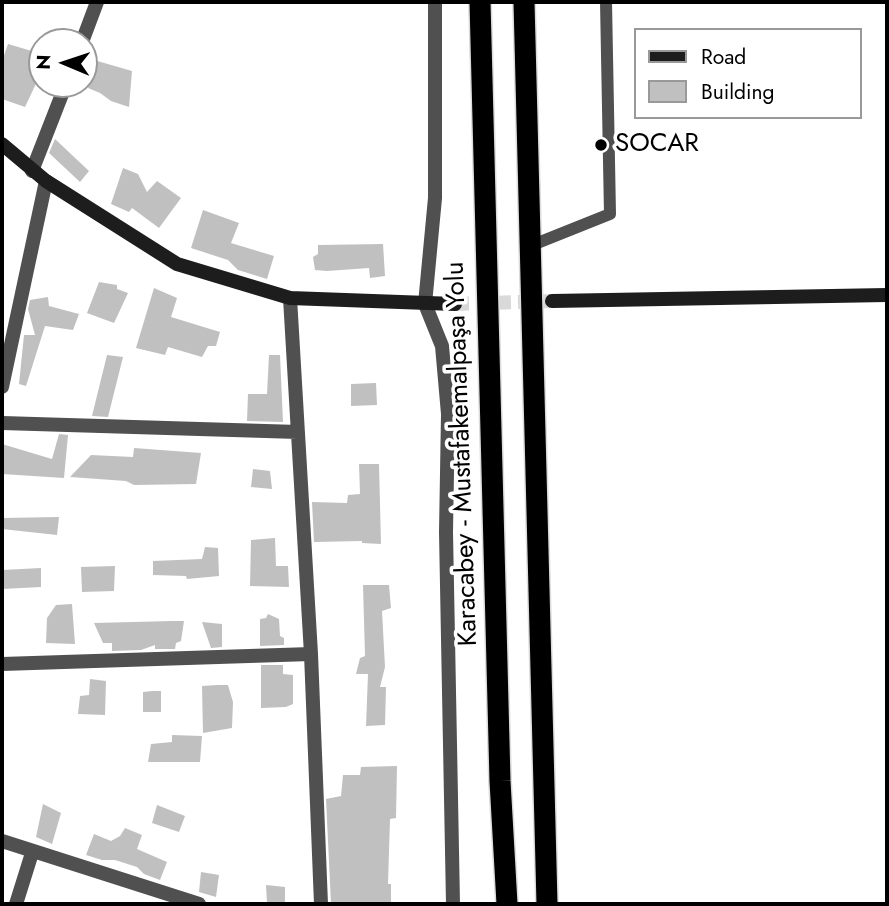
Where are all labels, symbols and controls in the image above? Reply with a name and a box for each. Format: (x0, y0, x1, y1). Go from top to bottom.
north arrow (28, 28, 98, 98)
legend (634, 28, 861, 119)
text: Road (701, 42, 746, 72)
text: N (30, 54, 57, 70)
text: Building (701, 77, 774, 107)
place label: SOCAR (615, 129, 699, 161)
marker: SOCAR (593, 137, 609, 153)
street label: Karacabey - Mustafakemalpaşa Yolu (441, 261, 485, 647)

